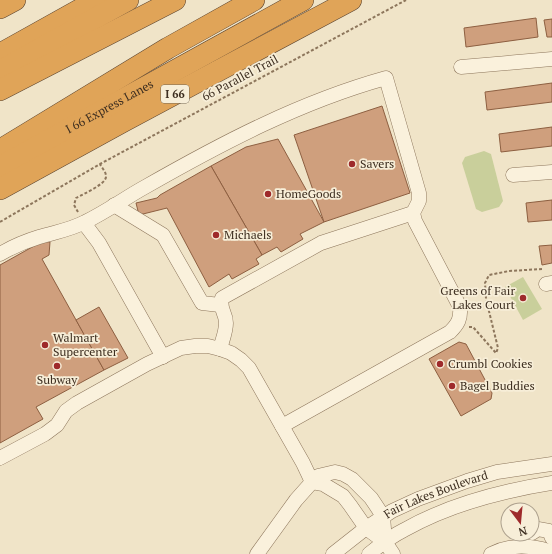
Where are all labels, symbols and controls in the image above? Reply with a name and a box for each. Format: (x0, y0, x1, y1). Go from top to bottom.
street label: 66 Parallel Trail (199, 51, 281, 104)
street label: I 66 Express Lanes (63, 76, 156, 136)
road number: I 66 (161, 85, 189, 103)
place label: Savers (360, 156, 394, 171)
marker: Savers (347, 159, 357, 169)
place label: HomeGoods (276, 186, 341, 201)
marker: HomeGoods (263, 189, 273, 199)
place label: Michaels (224, 227, 272, 242)
marker: Michaels (211, 230, 221, 240)
place label: Greens of Fair Lakes Court (440, 283, 516, 312)
marker: Greens of Fair Lakes Court (518, 293, 528, 303)
place label: Walmart Supercenter (53, 330, 118, 359)
marker: Walmart Supercenter (40, 340, 50, 350)
place label: Crumbl Cookies (448, 356, 532, 371)
marker: Crumbl Cookies (435, 359, 445, 369)
marker: Subway (52, 361, 62, 371)
place label: Subway (37, 372, 78, 387)
place label: Bagel Buddies (460, 378, 535, 393)
marker: Bagel Buddies (447, 381, 457, 391)
street label: Fair Lakes Boulevard (381, 467, 490, 521)
north arrow (500, 502, 540, 542)
text: N (516, 524, 529, 540)

